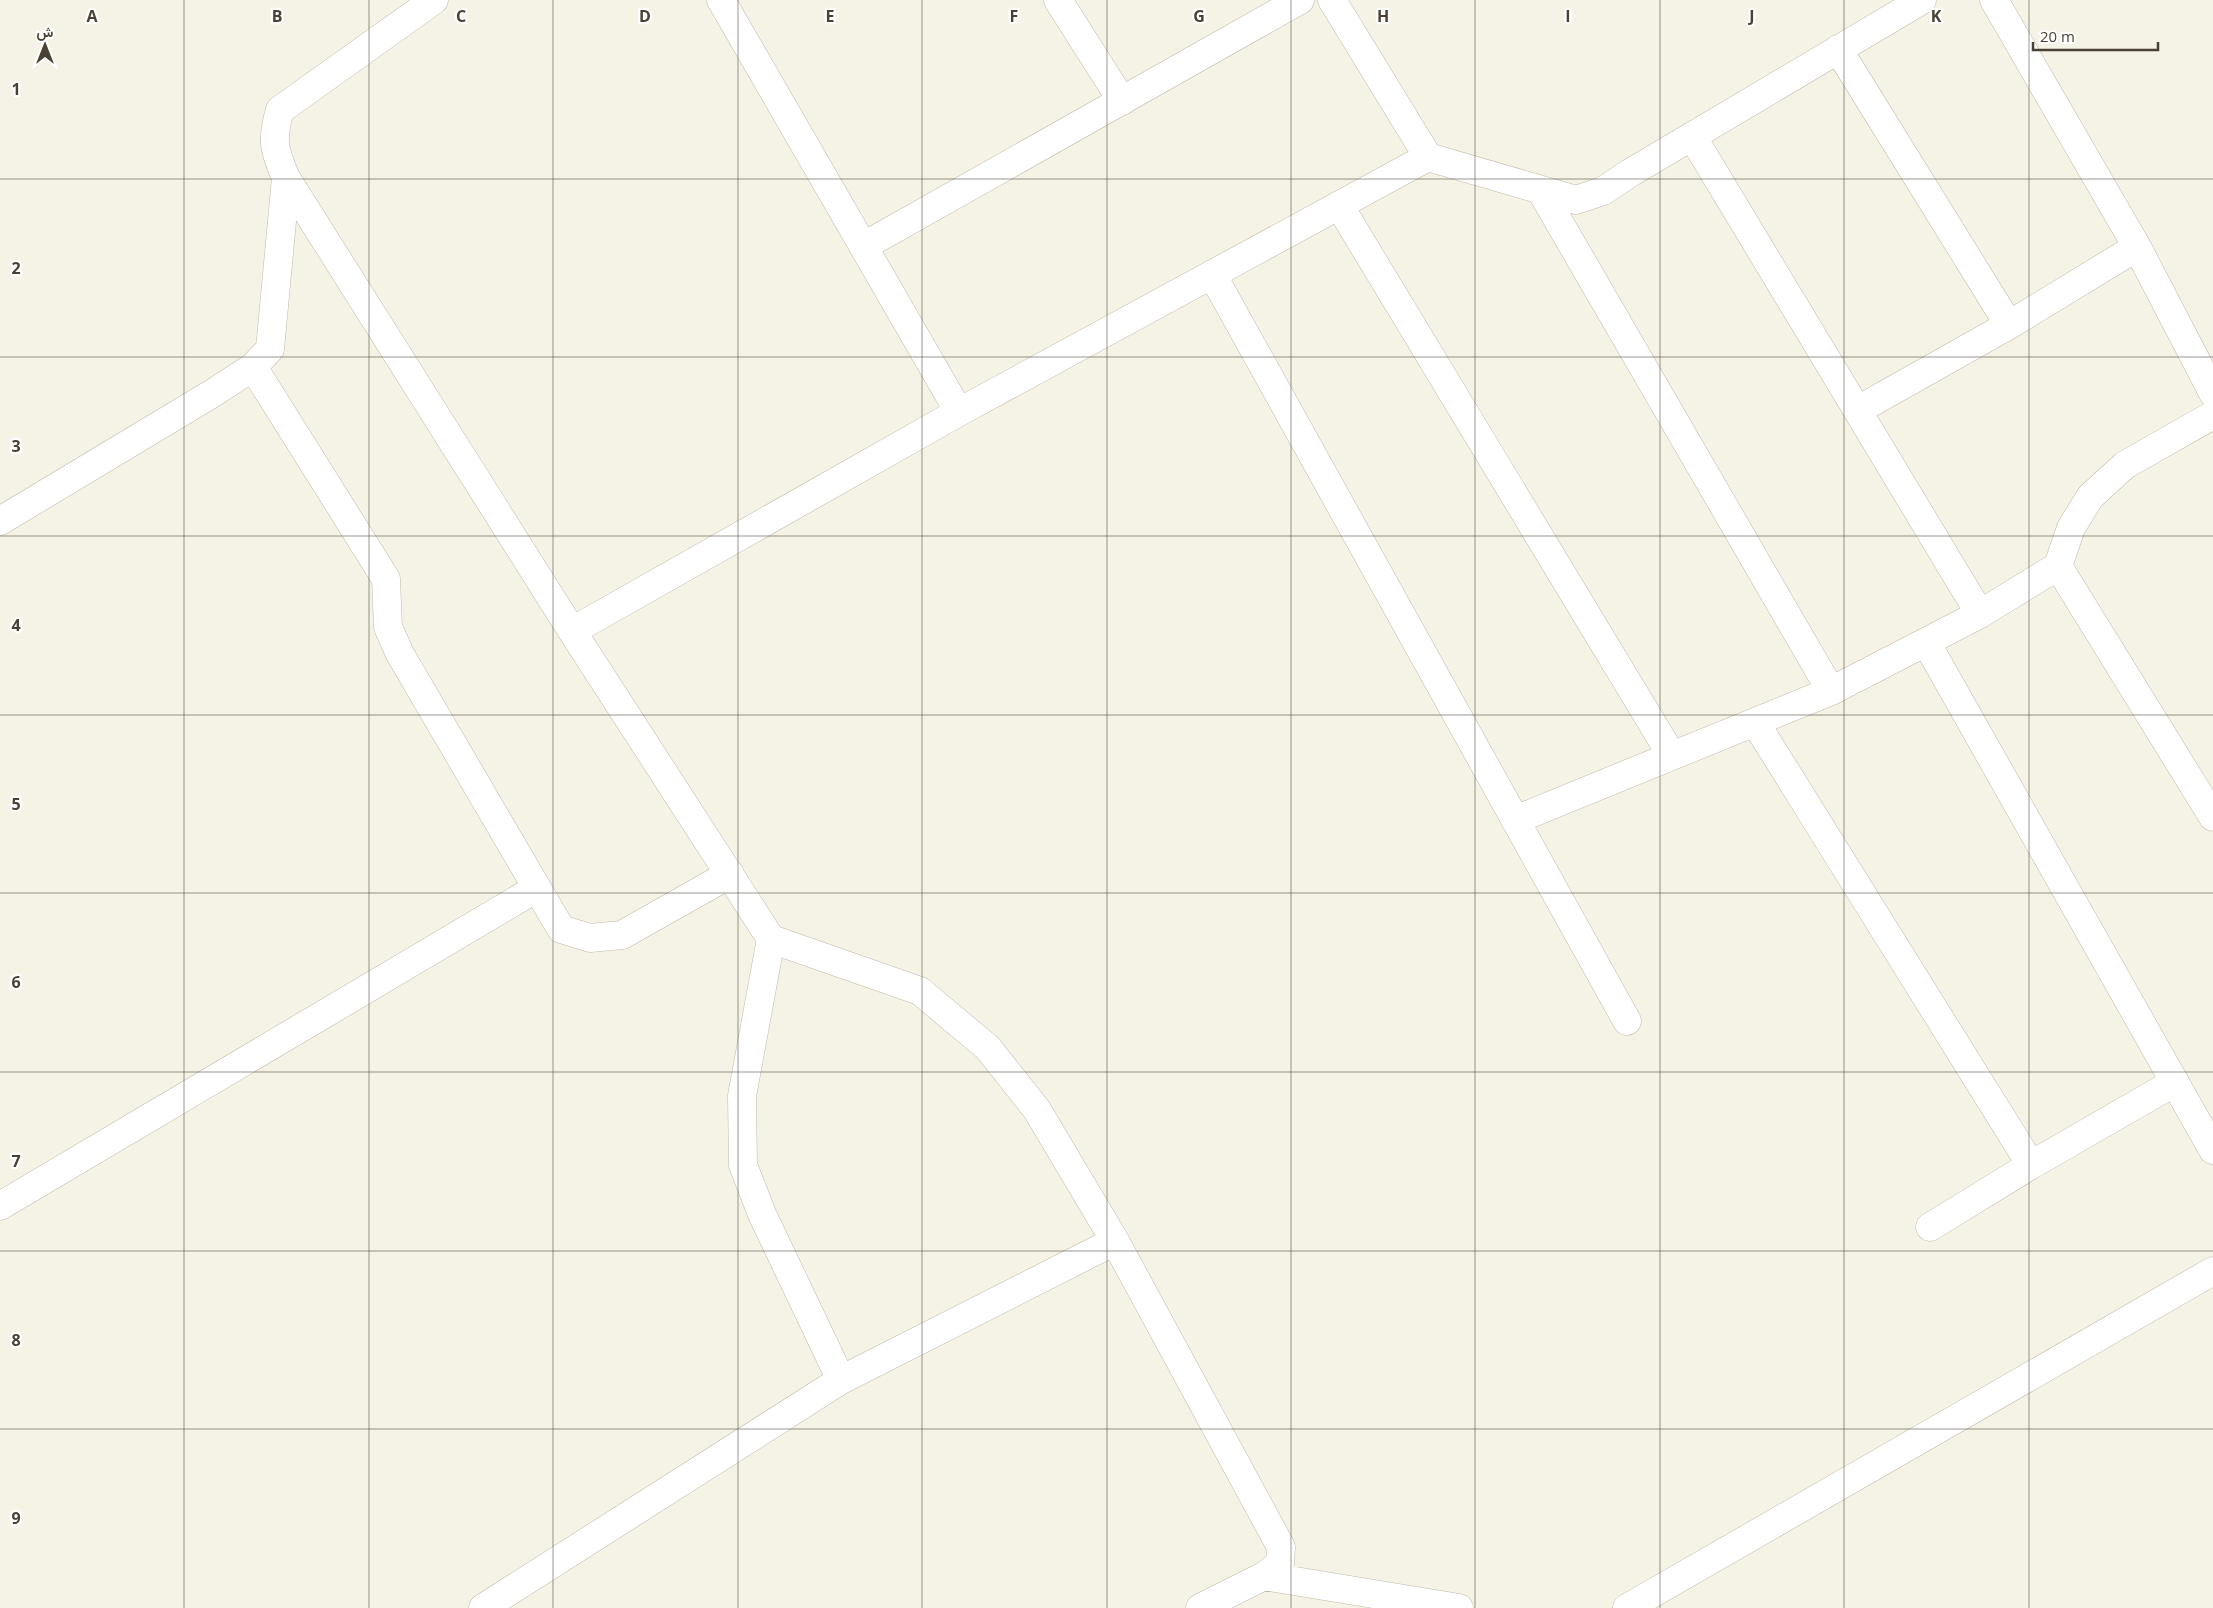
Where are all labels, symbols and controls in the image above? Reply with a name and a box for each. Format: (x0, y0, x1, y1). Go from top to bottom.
text: A (86, 5, 98, 27)
text: B (272, 5, 282, 27)
text: C (456, 5, 466, 27)
text: D (639, 5, 651, 27)
text: E (826, 5, 835, 27)
text: F (1010, 5, 1018, 27)
text: G (1193, 5, 1205, 27)
text: H (1377, 5, 1389, 27)
text: I (1565, 5, 1571, 27)
text: J (1747, 5, 1755, 27)
text: K (1931, 5, 1942, 27)
north arrow (20, 20, 70, 70)
scale bar (2033, 20, 2158, 52)
text: ش (37, 22, 54, 41)
text: 20 m (2040, 26, 2075, 46)
text: 1 (11, 78, 21, 100)
text: 2 (11, 257, 21, 279)
text: 3 (11, 435, 21, 457)
text: 4 (11, 614, 21, 636)
text: 5 (11, 793, 21, 815)
text: 6 (11, 971, 21, 993)
text: 7 (11, 1150, 21, 1172)
text: 8 (11, 1329, 21, 1351)
text: 9 (11, 1507, 21, 1529)

